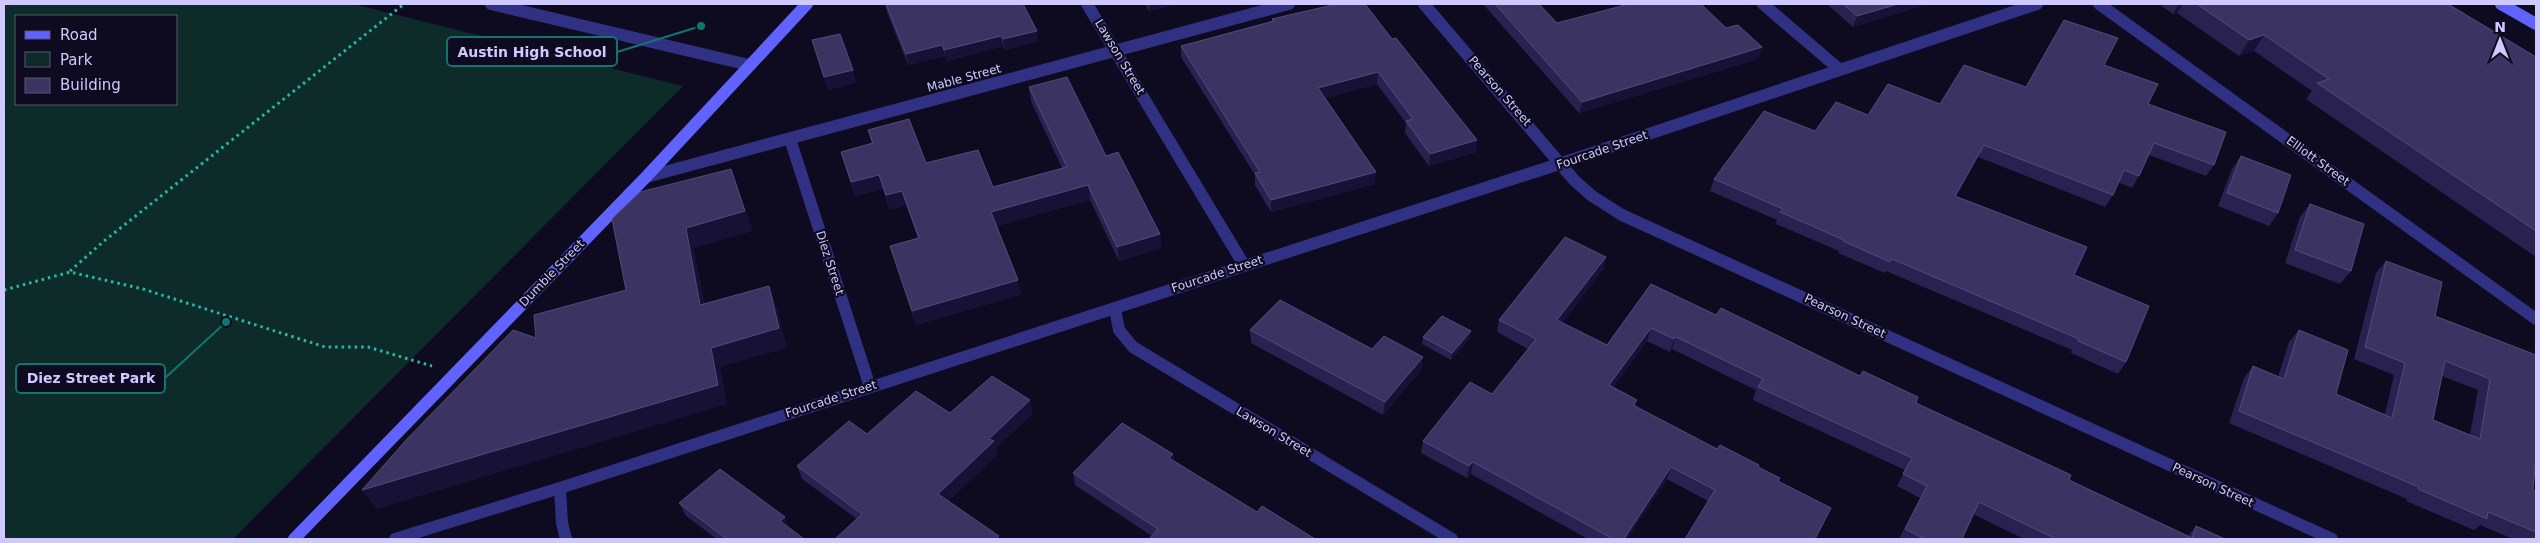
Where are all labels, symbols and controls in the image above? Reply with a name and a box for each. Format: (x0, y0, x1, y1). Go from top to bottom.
legend (15, 15, 178, 105)
north arrow (2475, 15, 2525, 65)
street label: Lawson Street (1092, 17, 1148, 97)
text: N (2494, 19, 2506, 35)
text: Road (60, 26, 98, 44)
callout: Austin High School (447, 37, 617, 66)
text: Austin High School (457, 44, 607, 60)
text: Park (60, 51, 93, 69)
street label: Pearson Street (1466, 53, 1534, 129)
street label: Mable Street (925, 61, 1003, 95)
text: Building (60, 76, 121, 94)
street label: Fourcade Street (1555, 128, 1650, 172)
street label: Elliott Street (2284, 133, 2353, 189)
street label: Diez Street (813, 229, 847, 297)
street label: Dumble Street (517, 237, 588, 309)
street label: Fourcade Street (1170, 253, 1265, 295)
street label: Pearson Street (1802, 291, 1888, 341)
callout: Diez Street Park (16, 364, 165, 393)
text: Diez Street Park (27, 370, 156, 386)
street label: Fourcade Street (784, 378, 879, 420)
street label: Lawson Street (1234, 404, 1314, 460)
street label: Pearson Street (2170, 460, 2256, 510)

